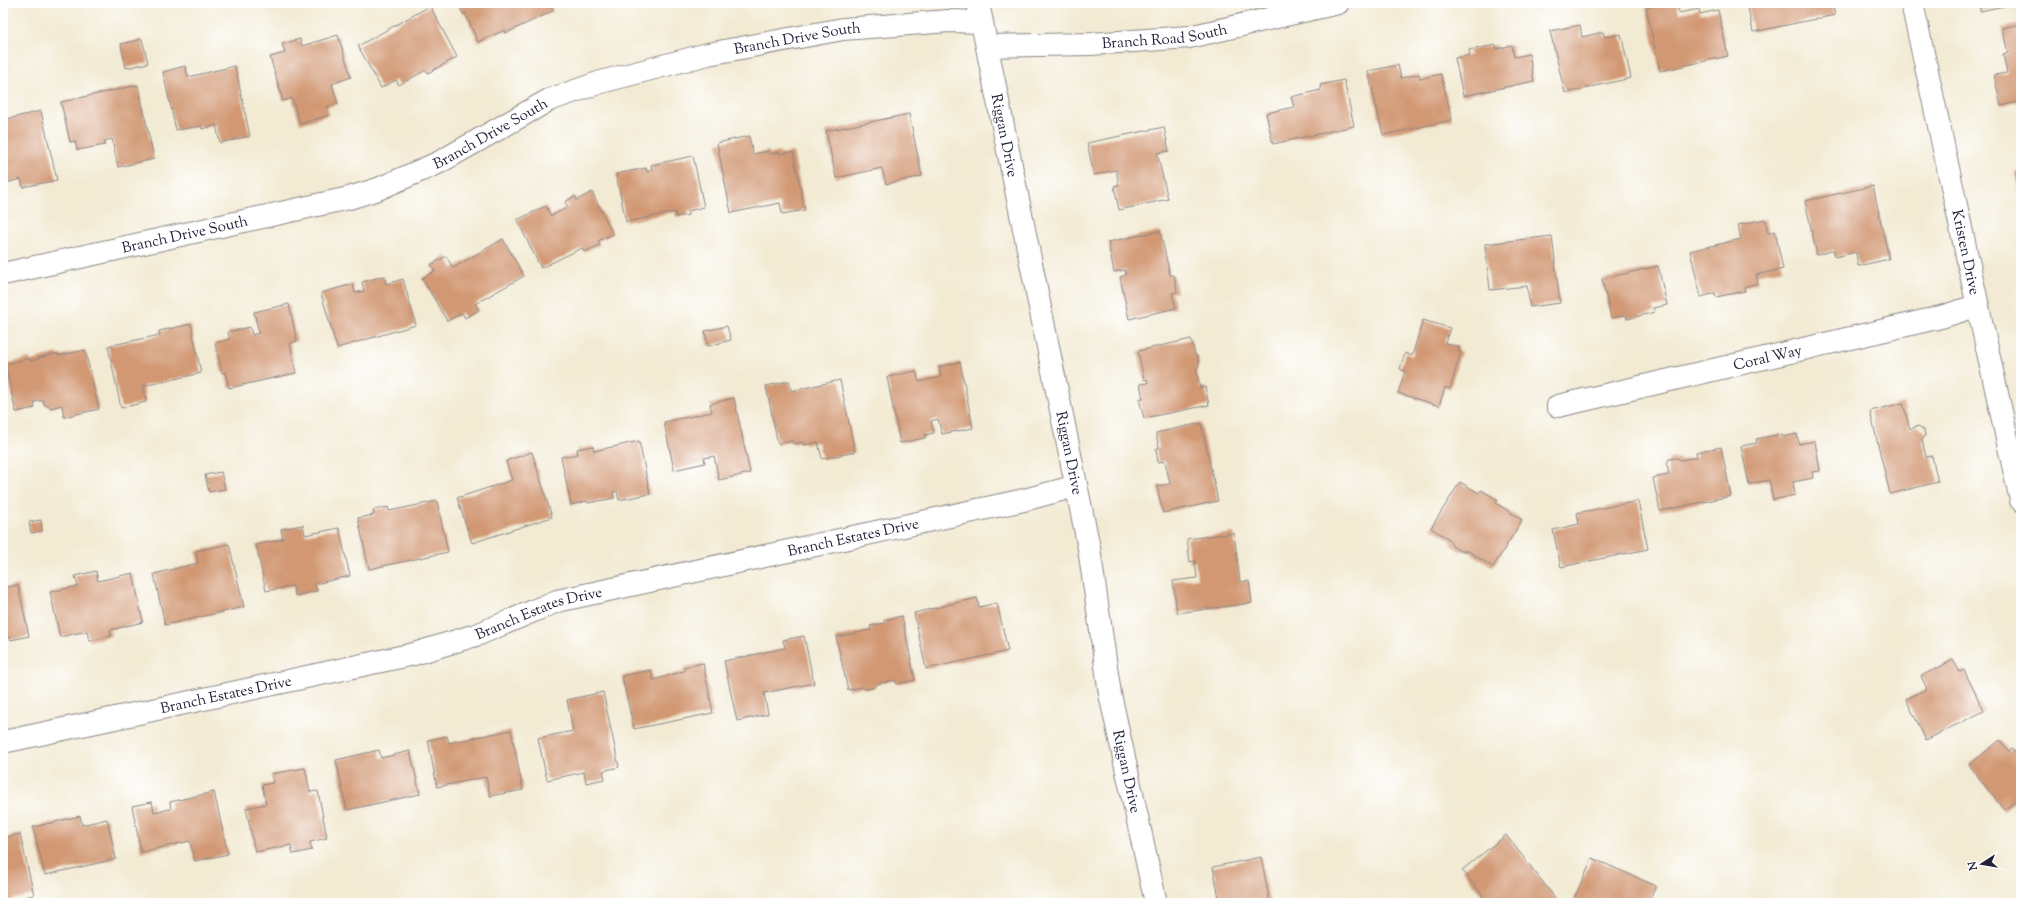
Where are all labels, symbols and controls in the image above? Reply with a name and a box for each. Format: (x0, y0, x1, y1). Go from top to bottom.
street label: Branch Drive South (732, 19, 862, 61)
street label: Branch Road South (1101, 20, 1230, 55)
street label: Riggan Drive (985, 92, 1022, 179)
street label: Branch Drive South (430, 94, 552, 176)
street label: Kristen Drive (1945, 208, 1984, 297)
street label: Branch Drive South (120, 211, 250, 260)
street label: Coral Way (1731, 341, 1805, 377)
street label: Riggan Drive (1049, 409, 1087, 497)
street label: Branch Estates Drive (786, 514, 921, 563)
street label: Branch Estates Drive (473, 583, 604, 646)
street label: Branch Estates Drive (159, 671, 294, 720)
street label: Riggan Drive (1106, 728, 1145, 815)
north arrow (1962, 844, 2002, 884)
text: N (1964, 860, 1982, 873)

